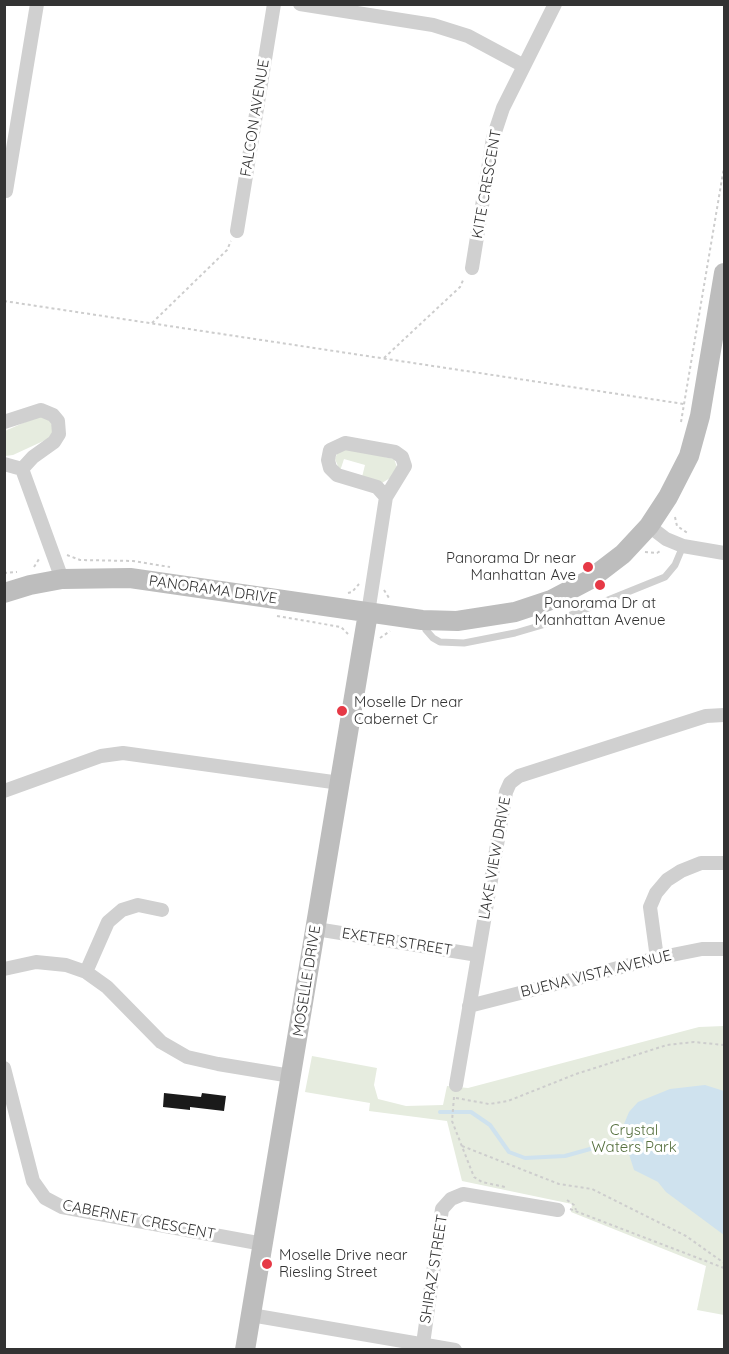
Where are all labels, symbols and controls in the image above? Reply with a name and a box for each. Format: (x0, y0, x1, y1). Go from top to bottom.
street label: FALCON AVENUE (237, 58, 273, 178)
street label: KITE CRESCENT (469, 128, 505, 240)
place label: Panorama Dr near Manhattan Ave (446, 549, 576, 584)
marker: Panorama Dr near Manhattan Ave (581, 560, 595, 574)
street label: PANORAMA DRIVE (148, 572, 278, 608)
marker: Panorama Dr at Manhattan Avenue (593, 578, 607, 592)
place label: Panorama Dr at Manhattan Avenue (534, 594, 666, 629)
place label: Moselle Dr near Cabernet Cr (354, 693, 463, 728)
marker: Moselle Dr near Cabernet Cr (335, 704, 349, 718)
street label: LAKE VIEW DRIVE (475, 795, 515, 921)
street label: MOSELLE DRIVE (289, 924, 325, 1038)
street label: EXETER STREET (341, 924, 453, 960)
street label: BUENA VISTA AVENUE (519, 947, 673, 1001)
park label: Crystal Waters Park (591, 1121, 677, 1156)
street label: CABERNET CRESCENT (61, 1196, 217, 1244)
street label: SHIRAZ STREET (416, 1213, 452, 1325)
place label: Moselle Drive near Riesling Street (279, 1246, 408, 1281)
marker: Moselle Drive near Riesling Street (260, 1257, 274, 1271)

